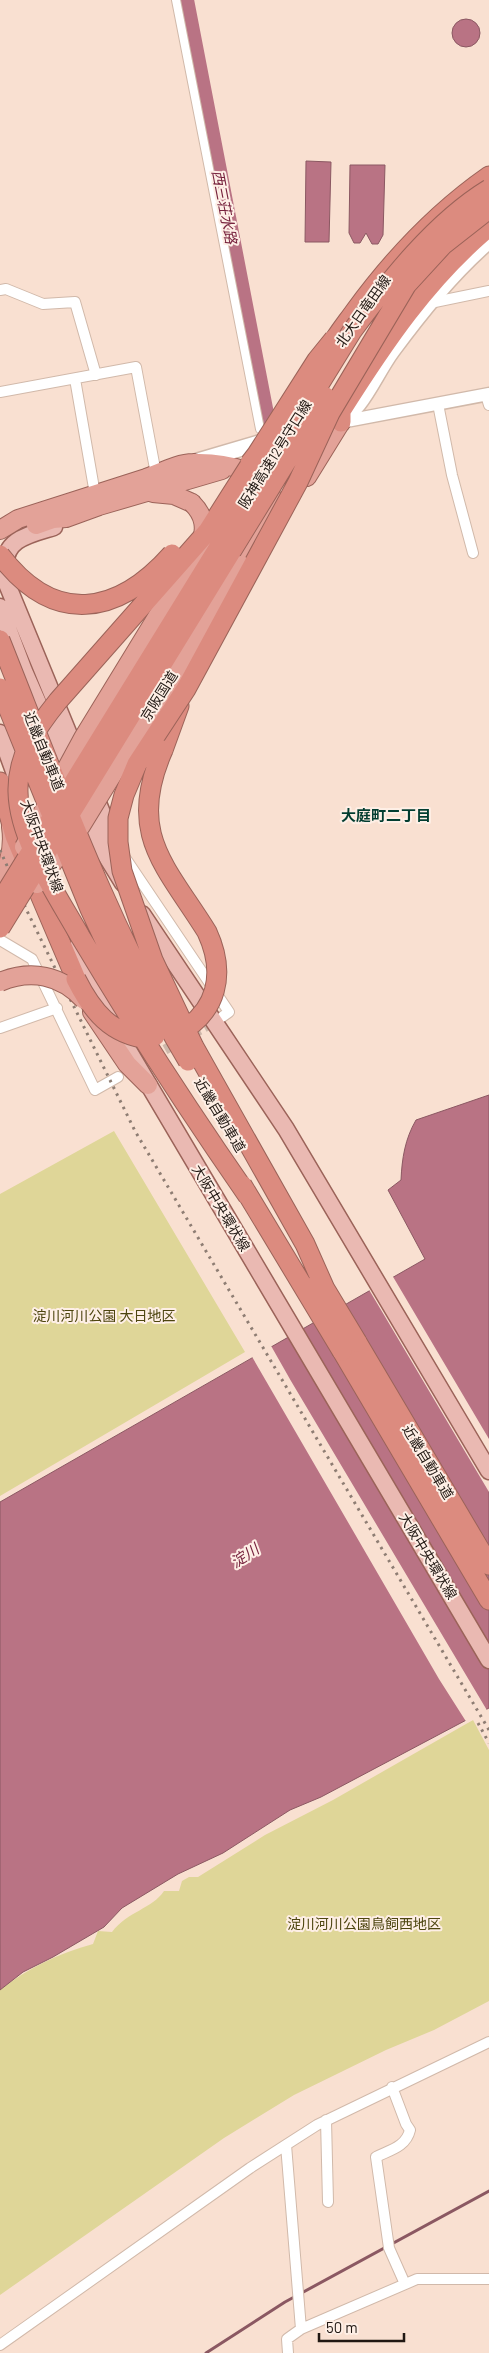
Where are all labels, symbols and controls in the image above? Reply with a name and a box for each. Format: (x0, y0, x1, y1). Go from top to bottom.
water label: 西三荘水路 (209, 168, 241, 247)
street label: 北大日竜田線 (332, 271, 394, 350)
street label: 阪神高速12号守口線 (234, 396, 315, 511)
street label: 京阪国道 (137, 667, 181, 724)
street label: 近畿自動車道 (21, 709, 68, 793)
street label: 大阪中央環状線 (18, 797, 67, 895)
district label: 大庭町二丁目 (341, 806, 431, 824)
street label: 近畿自動車道 (192, 1074, 249, 1155)
street label: 大阪中央環状線 (189, 1161, 254, 1254)
park label: 淀川河川公園 大日地区 (33, 1307, 175, 1324)
street label: 近畿自動車道 (400, 1421, 457, 1502)
street label: 大阪中央環状線 (396, 1509, 461, 1602)
water label: 淀川 (227, 1538, 264, 1571)
park label: 淀川河川公園鳥飼西地区 (287, 1915, 441, 1932)
scale bar (319, 2310, 404, 2342)
text: 50 m (326, 2318, 358, 2336)

